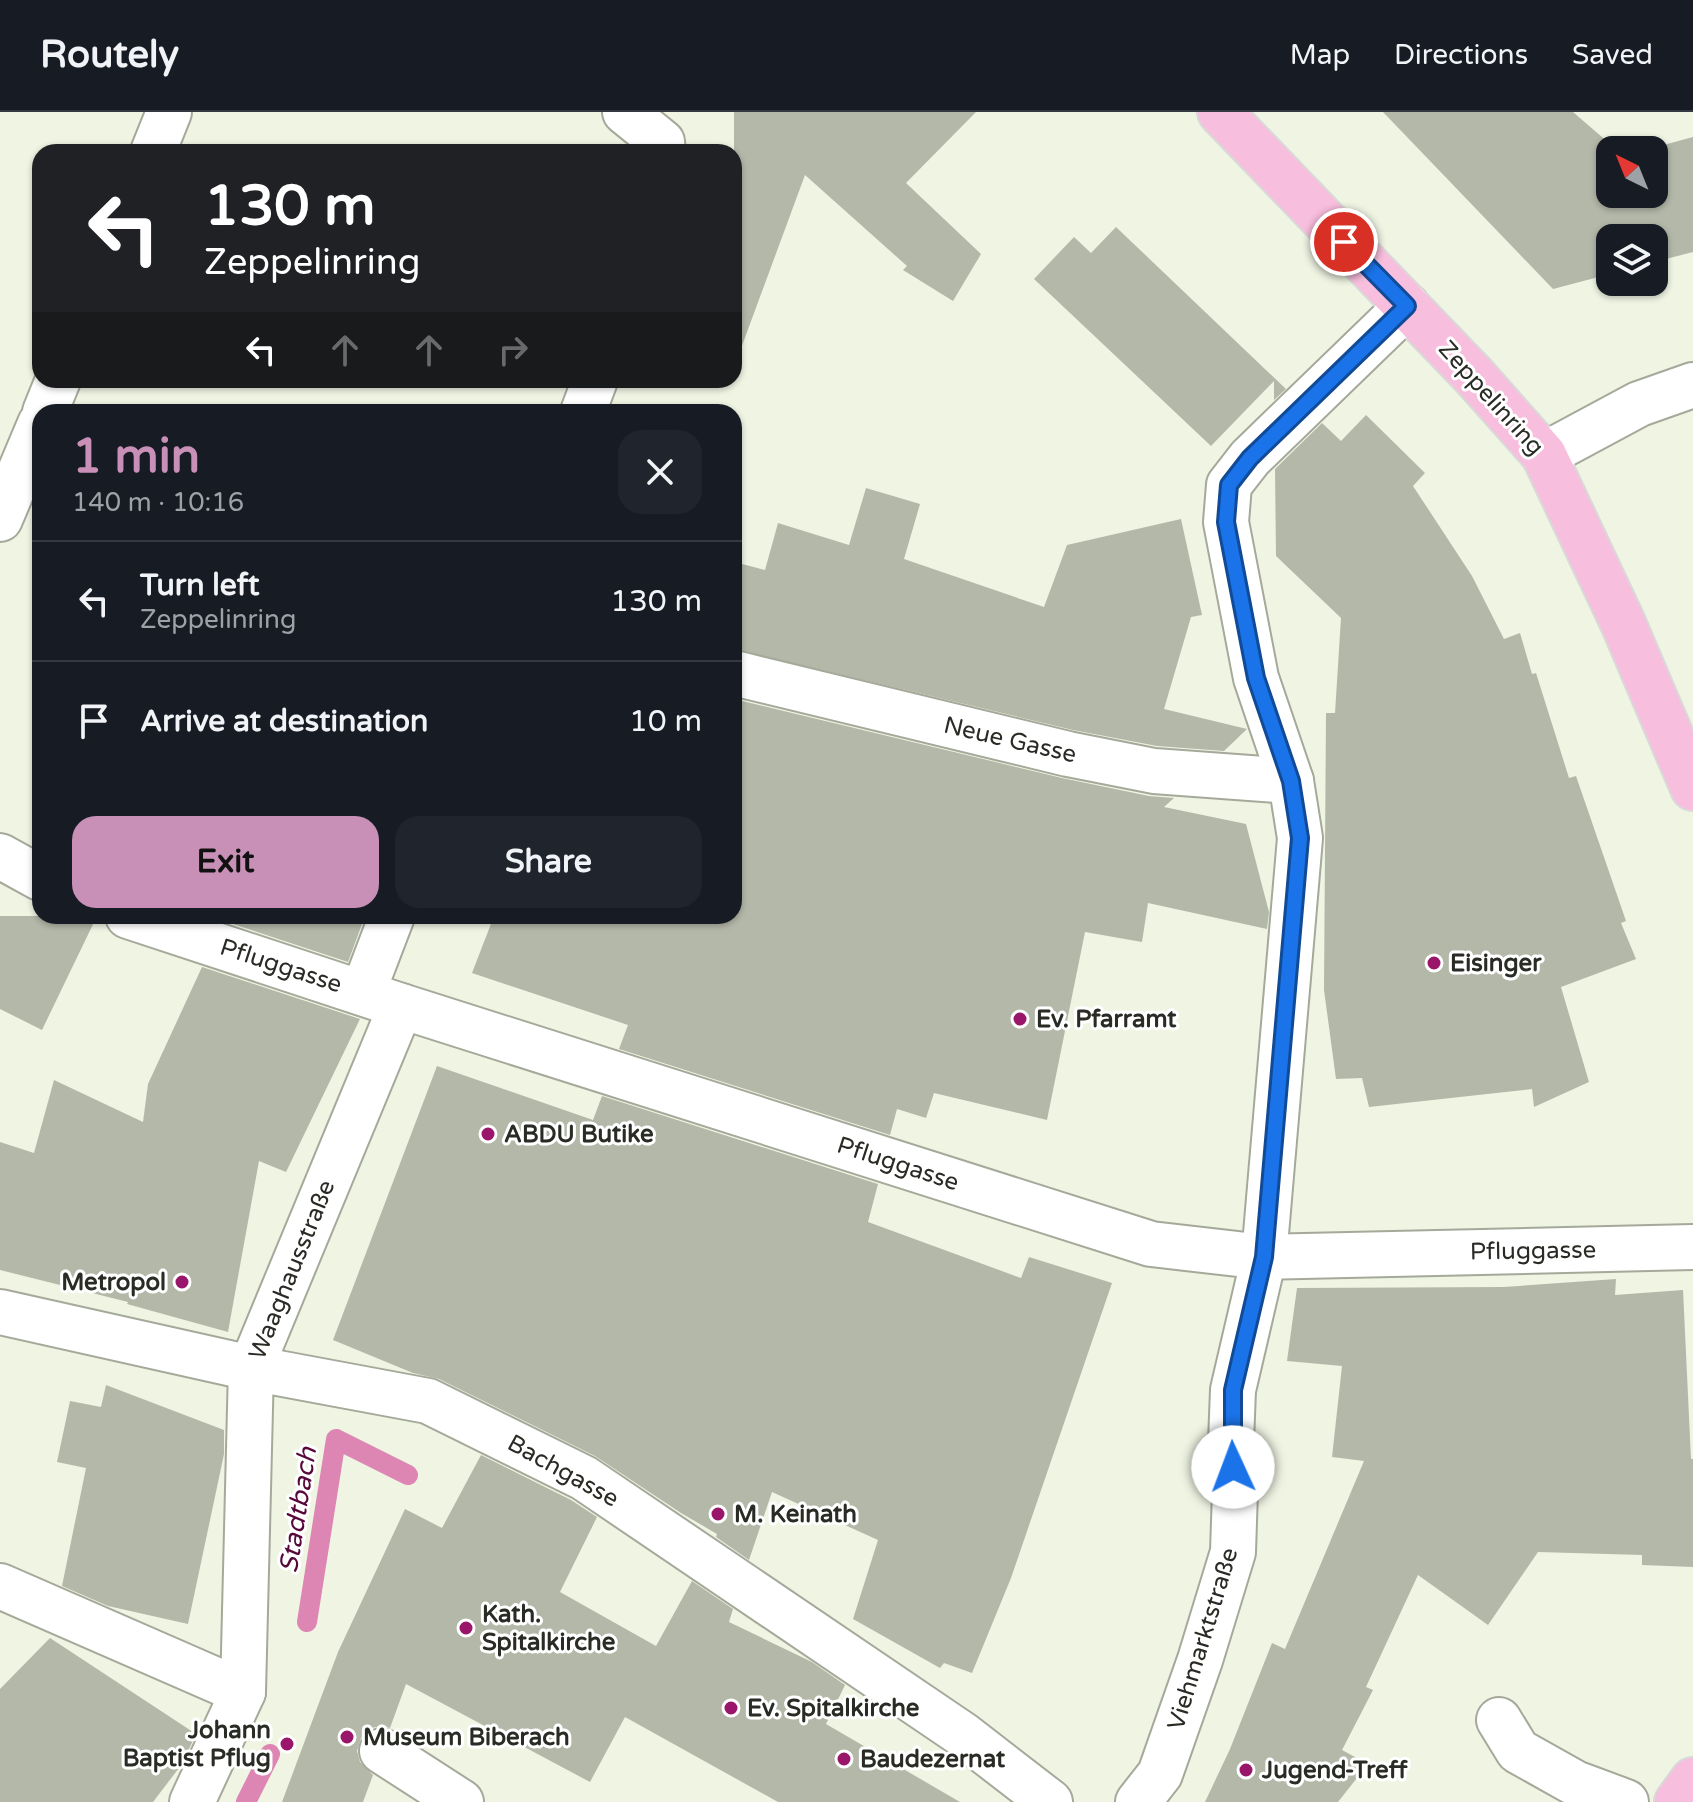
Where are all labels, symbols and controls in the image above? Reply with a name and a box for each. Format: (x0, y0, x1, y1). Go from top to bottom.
text: Routely (40, 32, 179, 78)
text: Map (1290, 38, 1350, 72)
text: Directions (1394, 38, 1528, 72)
text: Saved (1572, 38, 1653, 72)
north arrow (1596, 136, 1668, 208)
map controls (1596, 136, 1668, 296)
text: 130 m (204, 173, 375, 240)
icon: left (72, 176, 176, 280)
pin (1310, 208, 1378, 276)
icon: arrive (1322, 220, 1366, 264)
button: layers (1596, 224, 1668, 296)
text: Zeppelinring (204, 241, 420, 284)
icon: left (239, 328, 283, 372)
icon: ahead (323, 328, 367, 372)
icon: ahead (407, 328, 451, 372)
icon: right (491, 328, 535, 372)
street label: Zeppelinring (1432, 335, 1550, 461)
text: 1 min (72, 428, 200, 486)
button: close (618, 430, 702, 514)
text: 140 m · 10:16 (72, 487, 244, 518)
text: Turn left (140, 567, 259, 604)
icon: left (72, 579, 116, 623)
text: 130 m (610, 583, 702, 620)
text: Zeppelinring (140, 604, 296, 635)
icon: arrive (72, 699, 116, 743)
text: Arrive at destination (140, 703, 428, 740)
text: 10 m (629, 703, 702, 740)
street label: Neue Gasse (941, 711, 1079, 769)
button: Exit (72, 816, 379, 908)
button: Share (395, 816, 702, 908)
street label: Pfluggasse (216, 933, 346, 999)
place label: Eisinger (1450, 949, 1542, 978)
marker: Eisinger (1425, 954, 1443, 972)
place label: Ev. Pfarramt (1036, 1005, 1177, 1034)
marker: Ev. Pfarramt (1011, 1010, 1029, 1028)
place label: ABDU Butike (504, 1120, 654, 1149)
marker: ABDU Butike (479, 1125, 497, 1143)
street label: Pfluggasse (833, 1131, 963, 1197)
street label: Waaghausstraße (243, 1176, 341, 1364)
street label: Pfluggasse (1470, 1235, 1596, 1267)
place label: Metropol (61, 1268, 166, 1297)
marker: Metropol (173, 1273, 191, 1291)
position arrow (1191, 1425, 1275, 1509)
street label: Bachgasse (502, 1429, 624, 1513)
water label: Stadtbach (273, 1444, 323, 1575)
place label: M. Keinath (734, 1500, 857, 1529)
marker: M. Keinath (709, 1505, 727, 1523)
street label: Viehmarktstraße (1162, 1544, 1244, 1734)
place label: Kath. Spitalkirche (482, 1600, 616, 1657)
marker: Kath. Spitalkirche (457, 1619, 475, 1637)
place label: Ev. Spitalkirche (747, 1694, 920, 1723)
marker: Ev. Spitalkirche (722, 1699, 740, 1717)
place label: Johann Baptist Pflug (123, 1716, 271, 1773)
place label: Museum Biberach (363, 1723, 570, 1752)
marker: Museum Biberach (338, 1728, 356, 1746)
marker: Johann Baptist Pflug (278, 1735, 296, 1753)
place label: Baudezernat (860, 1745, 1006, 1774)
marker: Baudezernat (835, 1750, 853, 1768)
place label: Jugend-Treff (1261, 1756, 1408, 1785)
marker: Jugend-Treff (1237, 1761, 1255, 1779)

